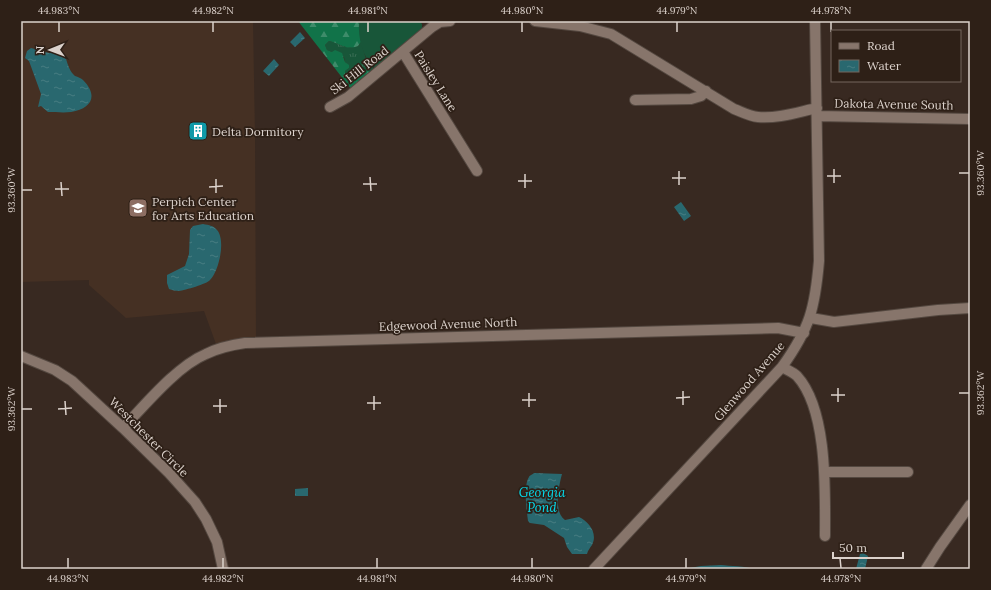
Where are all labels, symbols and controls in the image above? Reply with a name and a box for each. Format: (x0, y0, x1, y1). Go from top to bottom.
text: 44.983°N (38, 4, 80, 17)
text: 44.982°N (192, 4, 234, 17)
text: 44.981°N (348, 4, 388, 17)
text: 44.980°N (501, 4, 544, 17)
text: 44.979°N (657, 4, 698, 17)
text: 44.978°N (811, 4, 852, 17)
north arrow (30, 30, 70, 70)
legend (831, 30, 961, 82)
text: Road (867, 38, 895, 53)
street label: Ski Hill Road (327, 43, 391, 97)
text: N (33, 45, 47, 55)
street label: Paisley Lane (411, 48, 461, 115)
text: Water (867, 58, 902, 73)
street label: Dakota Avenue South (834, 95, 954, 113)
building icon: Delta Dormitory (187, 120, 209, 142)
place label: Delta Dormitory (212, 124, 304, 139)
text: 93.360°W (974, 149, 987, 196)
text: 93.360°W (5, 166, 18, 213)
place label: Perpich Center for Arts Education (152, 194, 254, 223)
school or university icon: Perpich Center for Arts Education (127, 197, 149, 219)
street label: Edgewood Avenue North (378, 314, 518, 334)
street label: Glenwood Avenue (710, 338, 788, 424)
text: 93.362°W (974, 370, 987, 415)
text: 93.362°W (5, 386, 18, 431)
street label: Westchester Circle (106, 394, 192, 480)
water label: Georgia Pond (519, 484, 566, 516)
scale bar (833, 534, 903, 560)
text: 50 m (839, 540, 867, 555)
text: 44.983°N (47, 572, 89, 585)
text: 44.982°N (202, 572, 244, 585)
text: 44.981°N (357, 572, 397, 585)
text: 44.980°N (511, 572, 554, 585)
text: 44.979°N (666, 572, 707, 585)
text: 44.978°N (821, 572, 862, 585)

